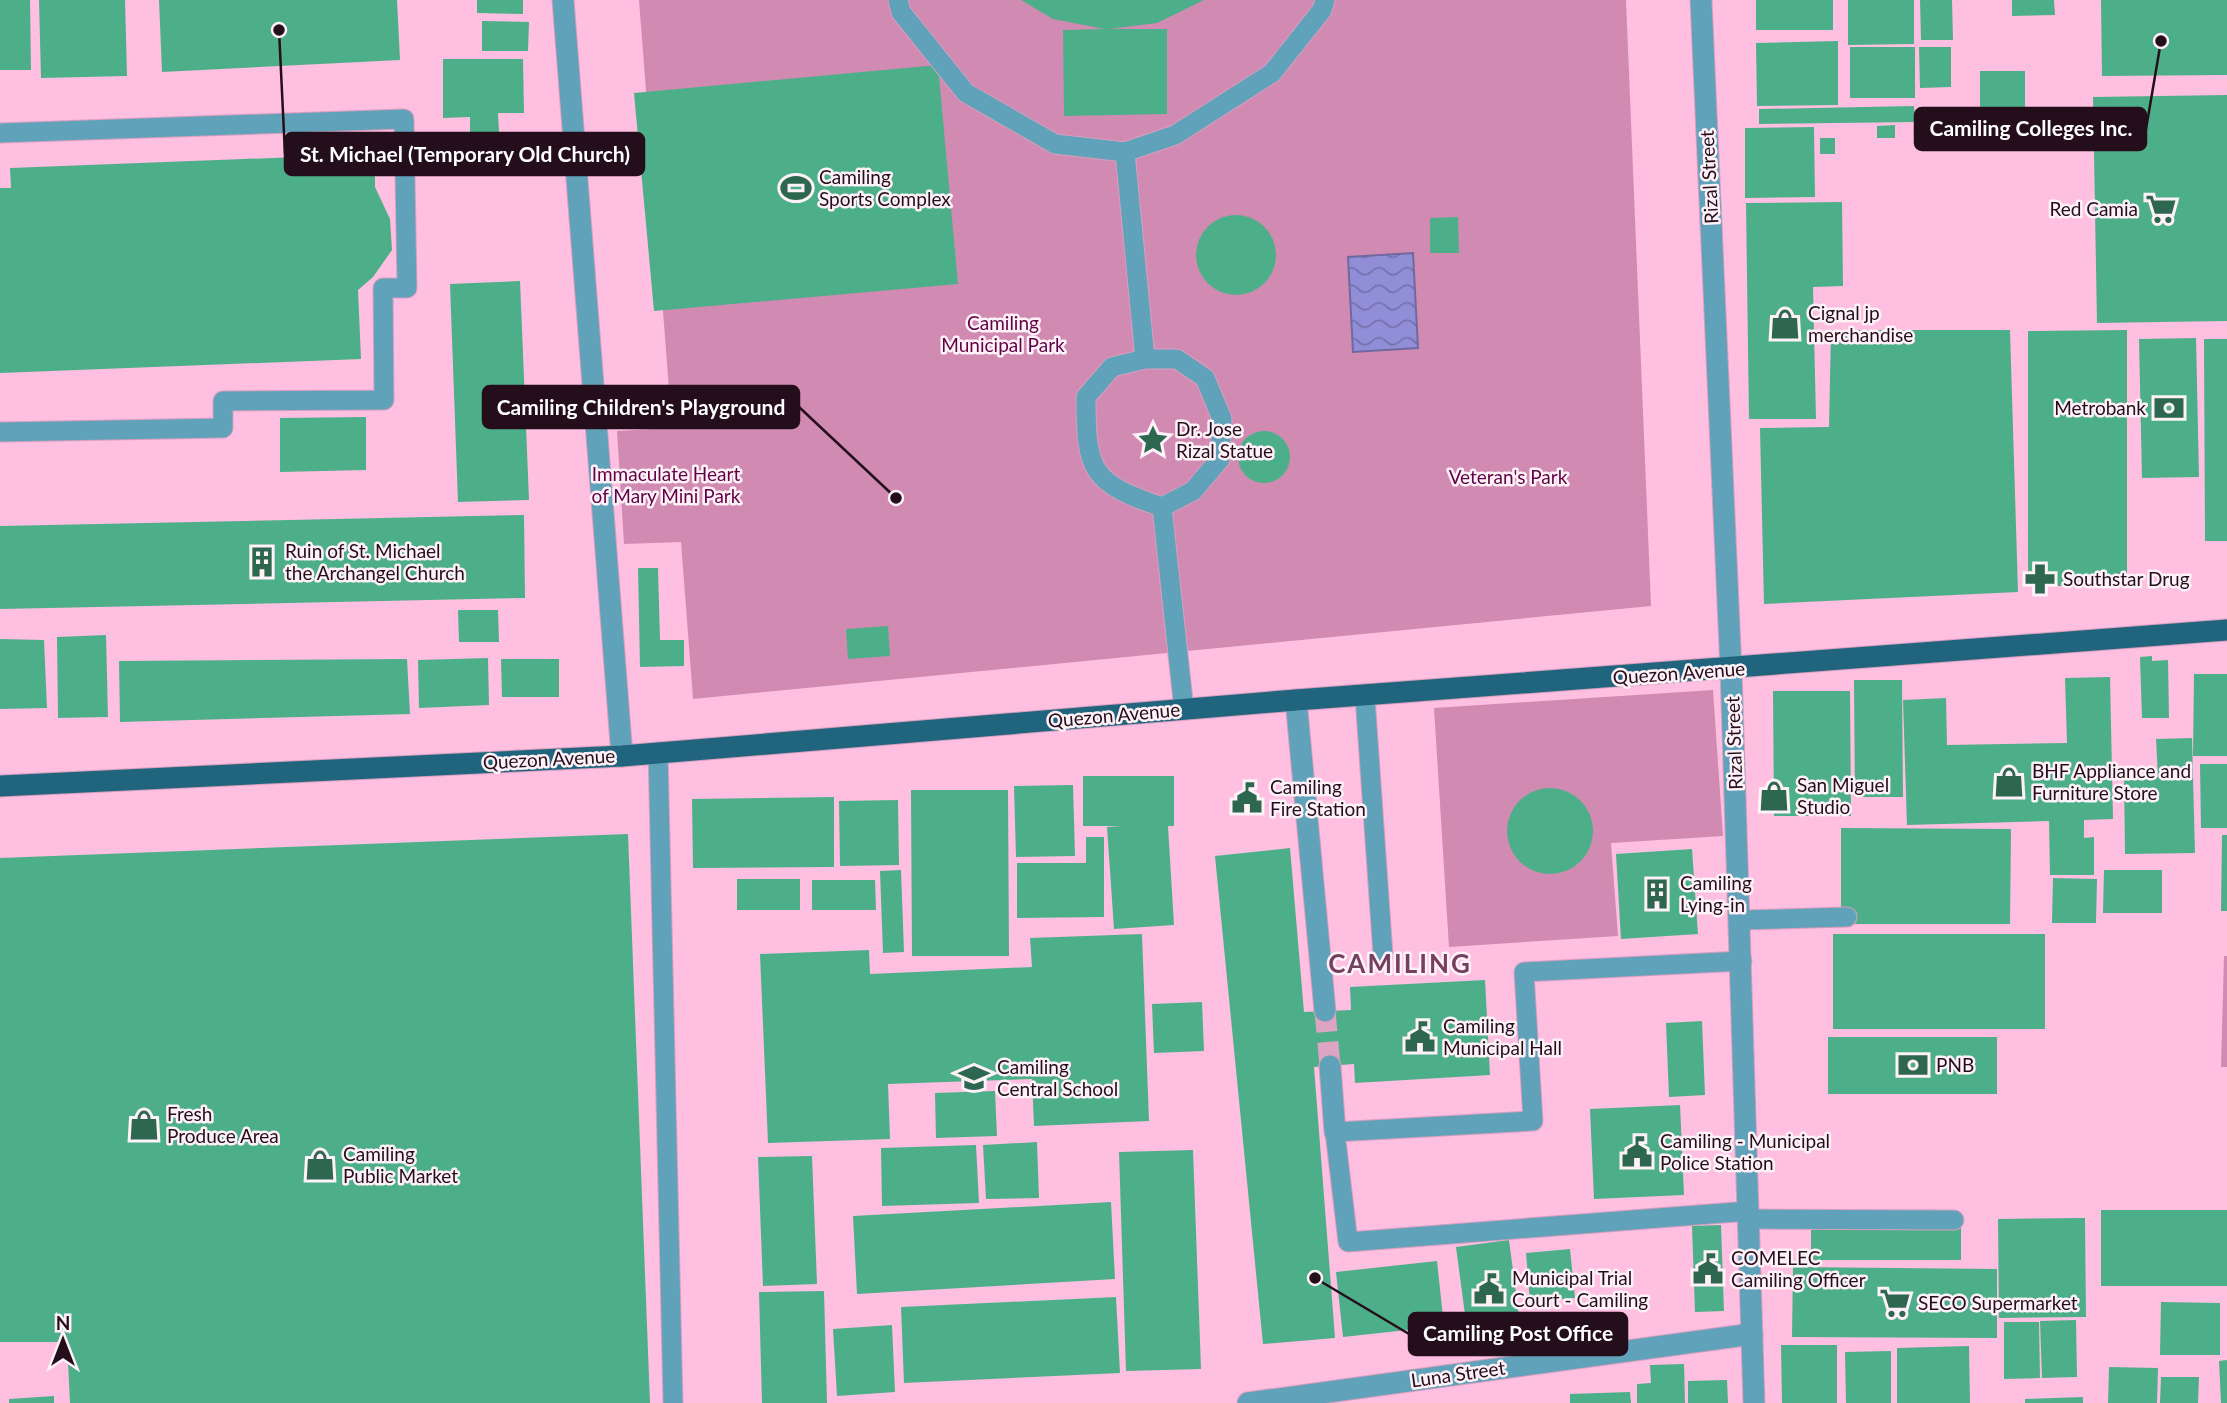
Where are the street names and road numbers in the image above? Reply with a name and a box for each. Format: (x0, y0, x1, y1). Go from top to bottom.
street label: Rizal Street (1695, 129, 1722, 224)
street label: Quezon Avenue (1612, 656, 1746, 689)
street label: Rizal Street (1720, 696, 1747, 790)
street label: Quezon Avenue (1047, 697, 1181, 732)
street label: Quezon Avenue (482, 744, 616, 773)
street label: Luna Street (1409, 1355, 1507, 1391)

